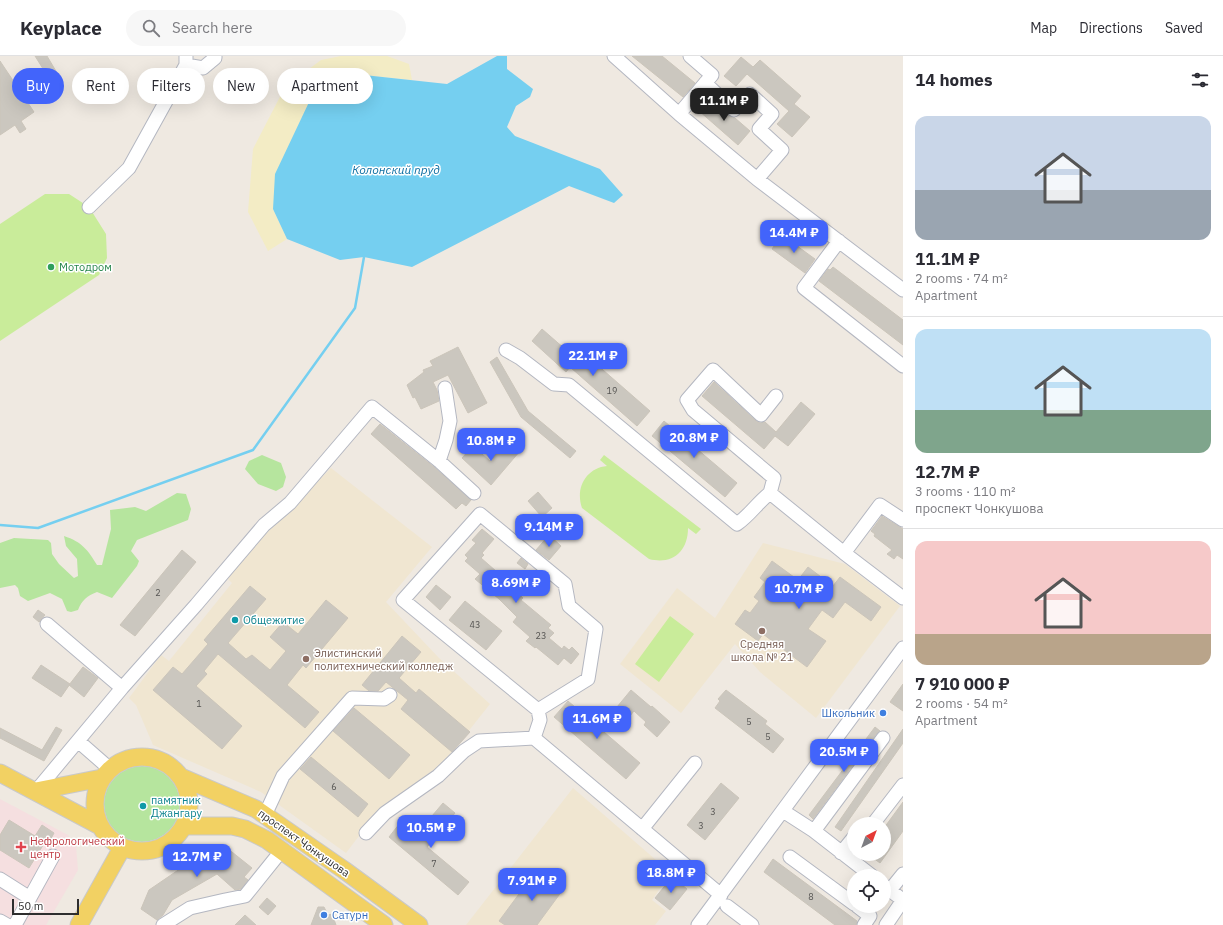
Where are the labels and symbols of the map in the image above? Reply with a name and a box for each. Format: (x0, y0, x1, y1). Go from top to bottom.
pin: 11.1M ₽ (687, 88, 761, 122)
water label: Колонский пруд (352, 162, 440, 177)
pin: 14.4M ₽ (757, 220, 831, 254)
place label: Мотодром (59, 260, 112, 274)
marker: Мотодром (46, 262, 56, 272)
pin: 22.1M ₽ (556, 343, 630, 377)
house number: 19 (607, 385, 617, 396)
pin: 20.8M ₽ (657, 425, 731, 459)
pin: 10.8M ₽ (454, 428, 528, 462)
pin: 9.14M ₽ (512, 514, 586, 548)
pin: 8.69M ₽ (479, 570, 553, 604)
pin: 10.7M ₽ (762, 576, 836, 610)
house number: 2 (155, 587, 161, 598)
place label: Общежитие (243, 613, 305, 627)
marker: Общежитие (230, 615, 240, 625)
house number: 43 (470, 619, 480, 630)
marker: Средняя школа № 21 (757, 626, 767, 636)
house number: 23 (536, 630, 546, 641)
place label: Средняя школа № 21 (731, 637, 794, 664)
place label: Элистинский политехнический колледж (314, 646, 454, 673)
marker: Элистинский политехнический колледж (301, 654, 311, 664)
house number: 1 (196, 698, 202, 709)
pin: 11.6M ₽ (560, 706, 634, 740)
place label: Школьник (822, 706, 875, 720)
marker: Школьник (878, 708, 888, 718)
house number: 5 (746, 716, 752, 727)
house number: 5 (765, 731, 771, 742)
pin: 20.5M ₽ (807, 739, 881, 773)
house number: 6 (331, 781, 337, 792)
place label: памятник Джангару (151, 793, 203, 820)
marker: памятник Джангару (138, 801, 148, 811)
street label: проспект Чонкушова (255, 806, 353, 880)
house number: 3 (710, 806, 716, 817)
pin: 10.5M ₽ (394, 815, 468, 849)
north arrow (847, 817, 891, 861)
house number: 3 (698, 820, 704, 831)
place label: Нефрологический центр (30, 834, 125, 861)
marker: Нефрологический центр (15, 841, 27, 853)
pin: 12.7M ₽ (160, 844, 234, 878)
house number: 7 (431, 858, 437, 869)
pin: 18.8M ₽ (634, 860, 708, 894)
pin: 7.91M ₽ (495, 868, 569, 902)
house number: 8 (808, 891, 814, 902)
scale bar (12, 897, 79, 916)
place label: Сатурн (332, 908, 368, 922)
marker: Сатурн (319, 910, 329, 920)

